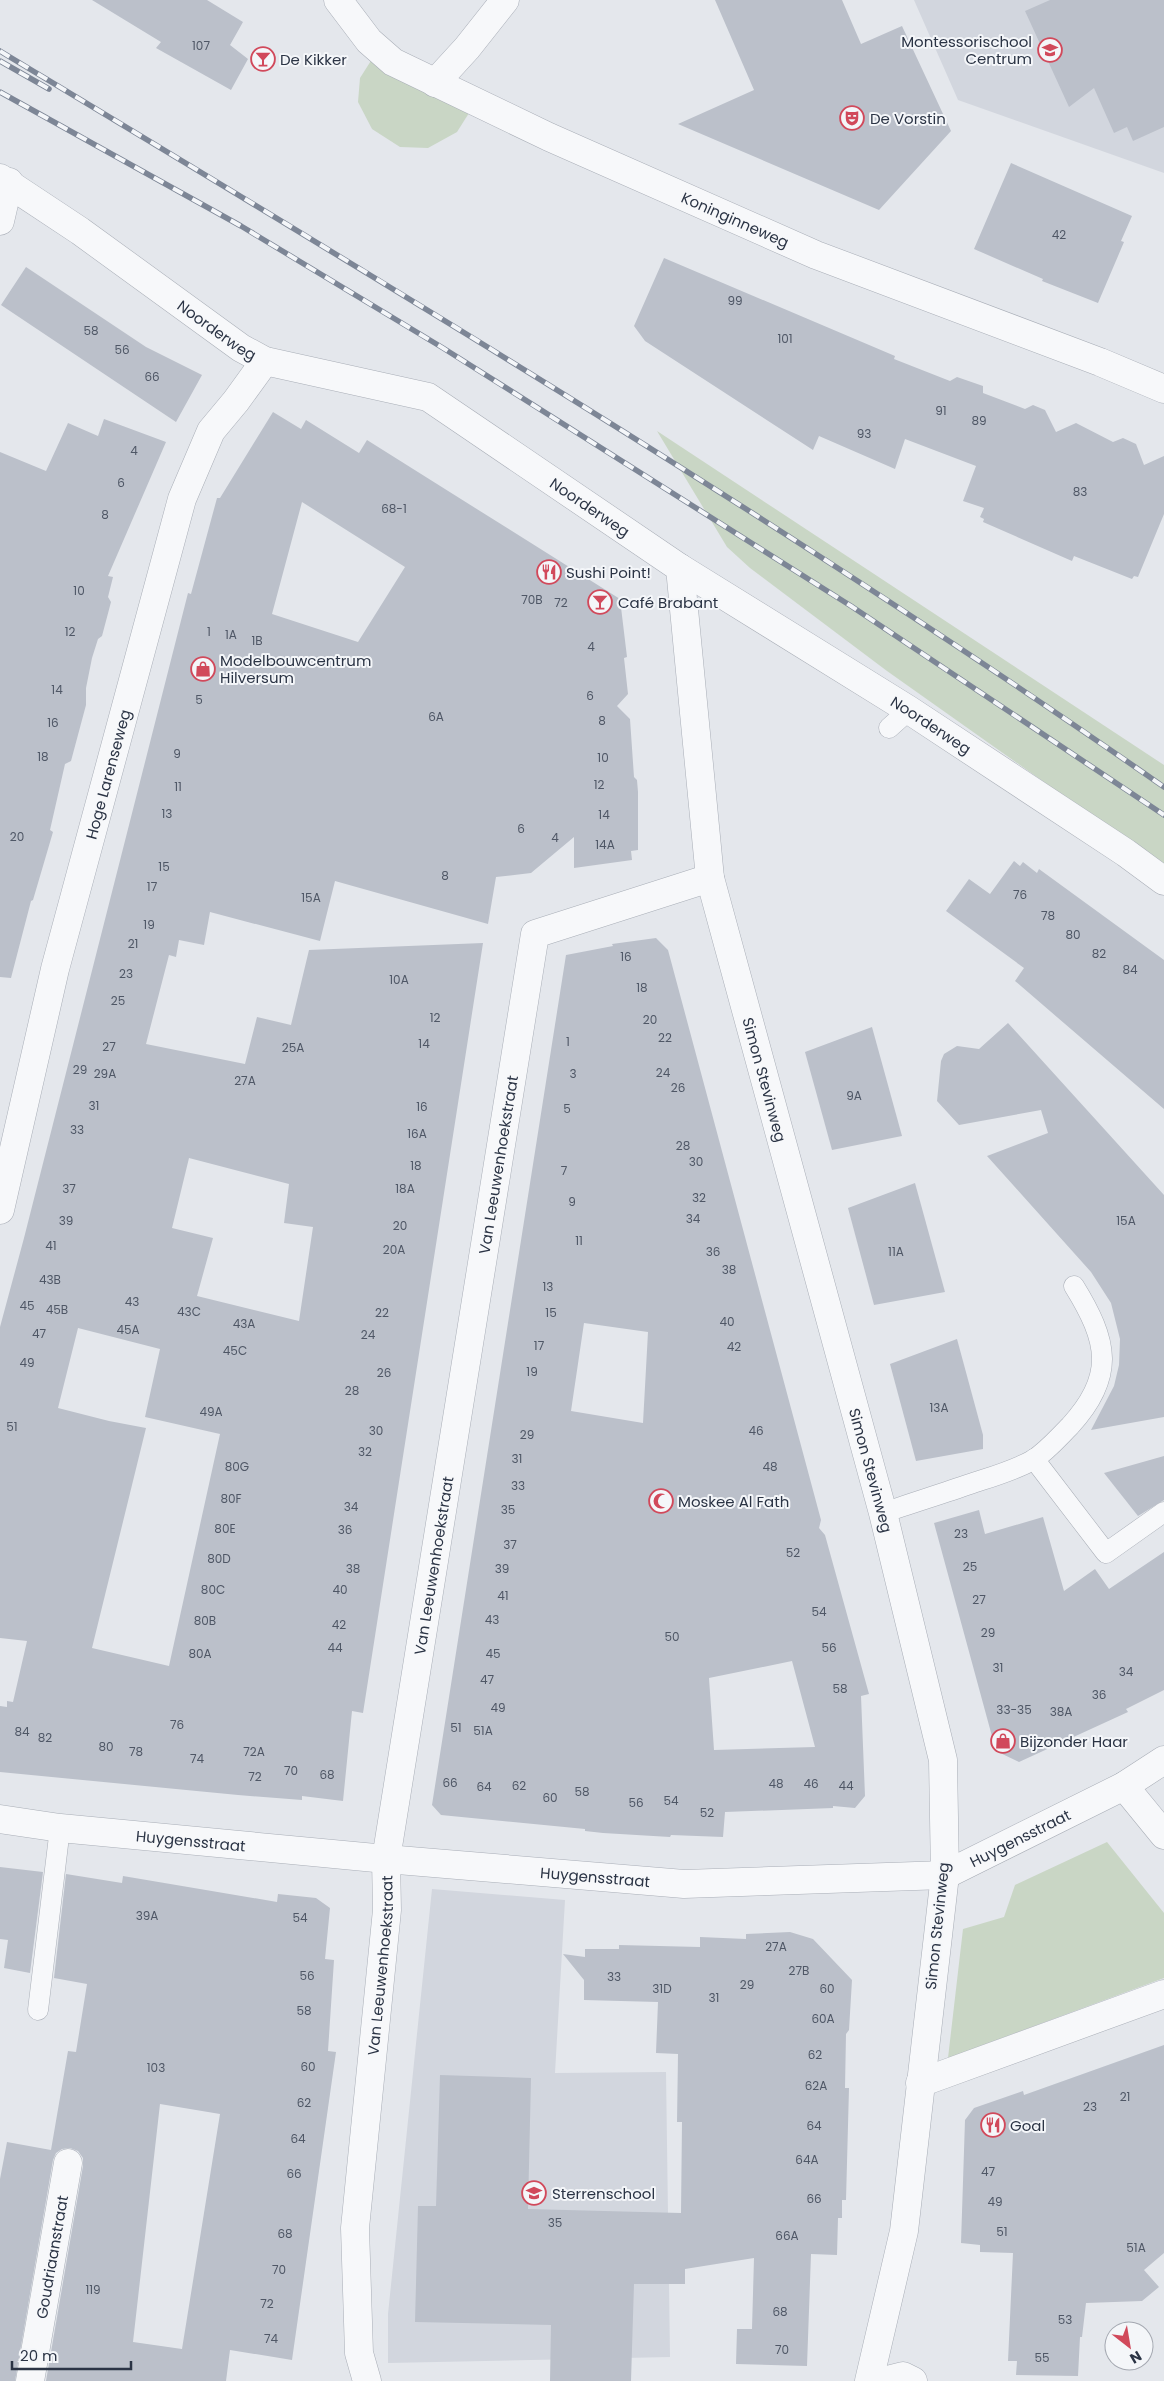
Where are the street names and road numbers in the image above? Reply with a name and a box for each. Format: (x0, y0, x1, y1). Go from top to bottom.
street label: Koninginneweg (678, 186, 792, 252)
street label: Noorderweg (173, 295, 260, 365)
street label: Noorderweg (546, 472, 634, 542)
street label: Noorderweg (887, 691, 975, 759)
street label: Hoge Larenseweg (80, 707, 135, 841)
street label: Simon Stevinweg (738, 1015, 792, 1144)
street label: Van Leeuwenhoekstraat (473, 1074, 523, 1256)
street label: Simon Stevinweg (844, 1406, 898, 1535)
street label: Van Leeuwenhoekstraat (409, 1475, 458, 1657)
street label: Huygensstraat (966, 1804, 1074, 1872)
street label: Huygensstraat (135, 1825, 247, 1856)
street label: Huygensstraat (539, 1861, 651, 1892)
street label: Simon Stevinweg (920, 1861, 954, 1991)
street label: Van Leeuwenhoekstraat (362, 1875, 398, 2057)
street label: Goudriaanstraat (31, 2194, 73, 2320)

